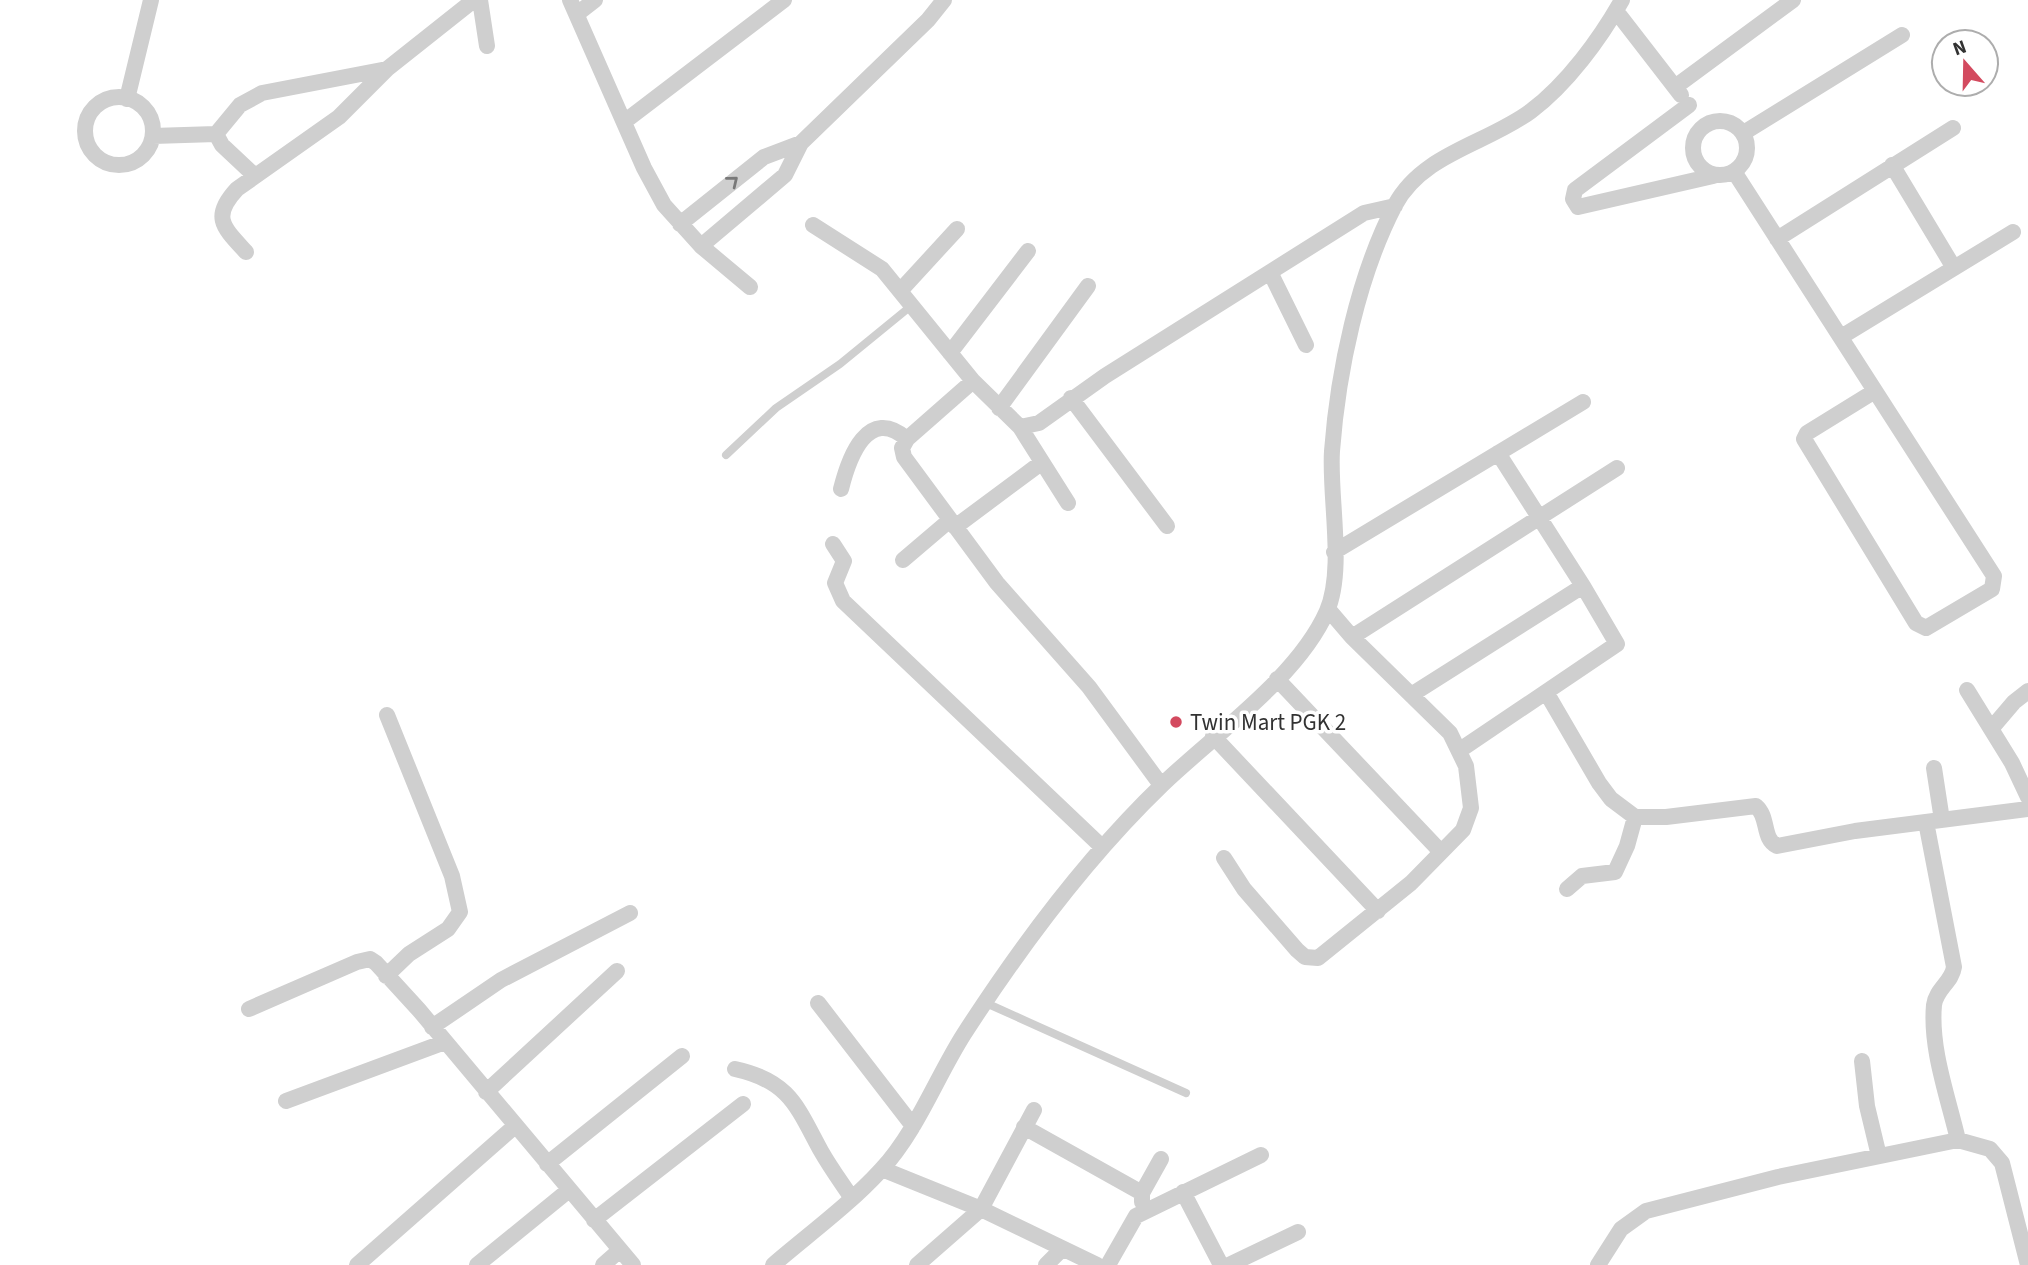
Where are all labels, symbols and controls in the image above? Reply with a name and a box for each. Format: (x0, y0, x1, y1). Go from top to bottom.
north arrow (1930, 28, 2000, 98)
text: N (1949, 34, 1970, 63)
one-way arrow (726, 177, 738, 190)
place label: Twin Mart PGK 2 (1190, 706, 1346, 739)
marker: Twin Mart PGK 2 (1168, 714, 1184, 730)

